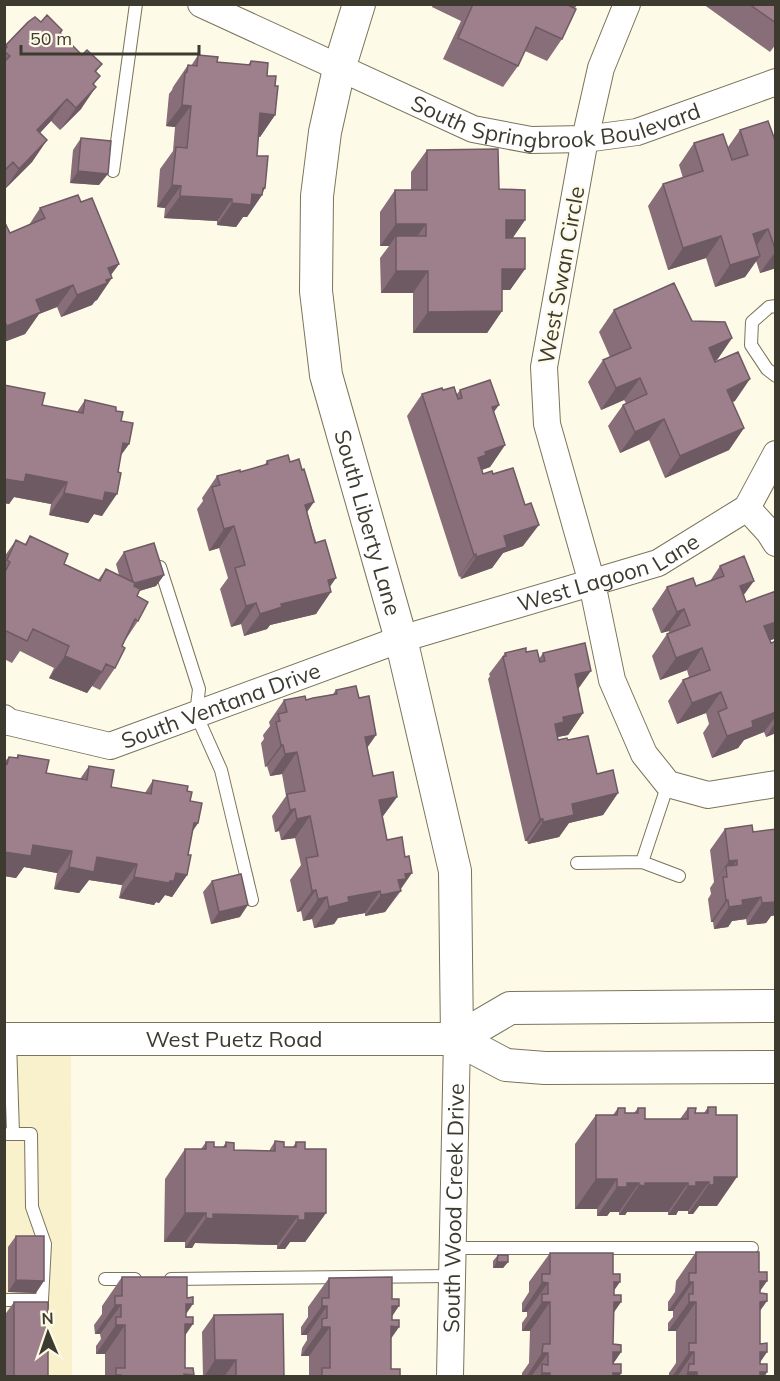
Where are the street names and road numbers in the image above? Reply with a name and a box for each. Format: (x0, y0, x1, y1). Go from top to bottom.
street label: South Springbrook Boulevard (407, 84, 705, 120)
street label: West Swan Circle (532, 184, 590, 366)
street label: South Liberty Lane (328, 426, 408, 619)
street label: West Lagoon Lane (514, 527, 704, 618)
street label: South Ventana Drive (117, 656, 324, 755)
street label: West Puetz Road (145, 1025, 323, 1053)
street label: South Wood Creek Drive (437, 1083, 470, 1333)

